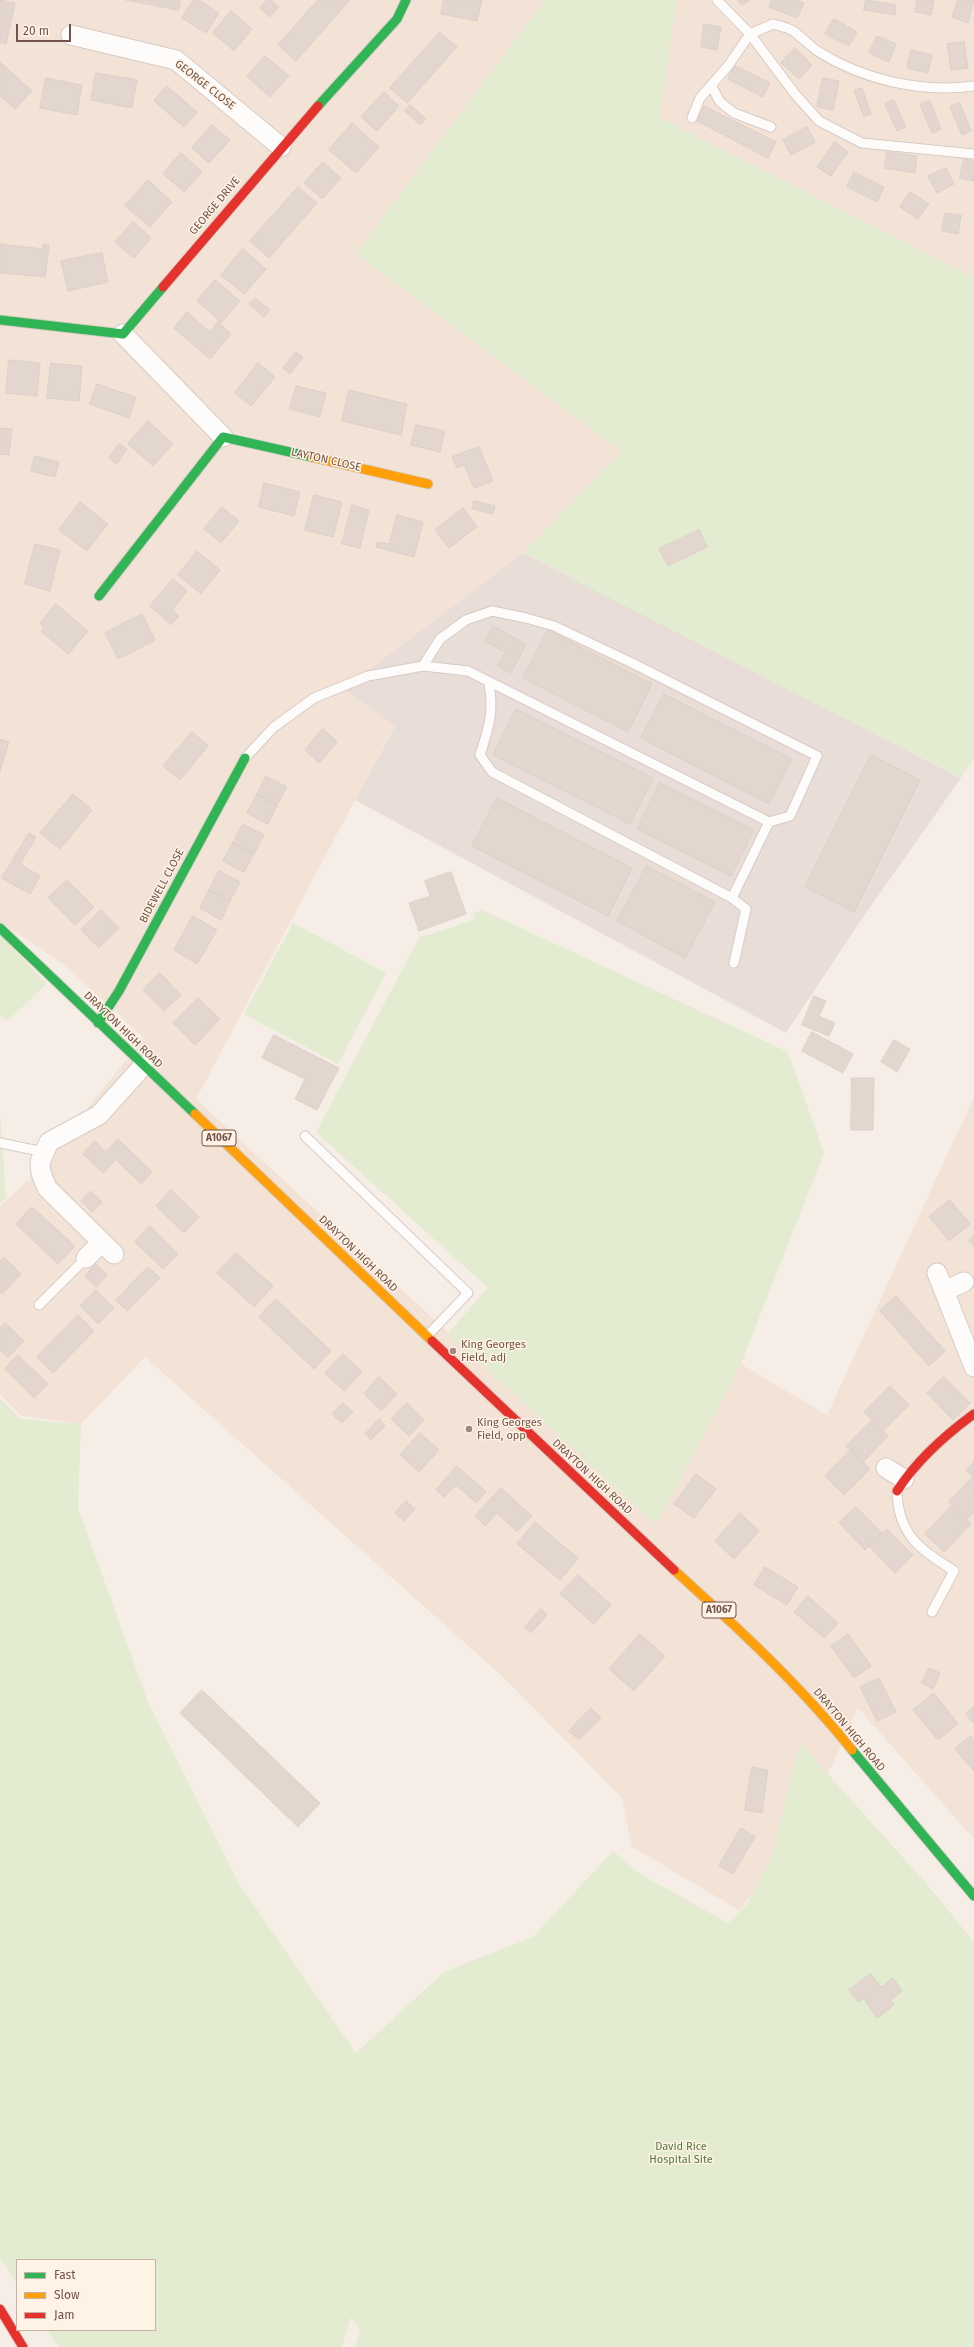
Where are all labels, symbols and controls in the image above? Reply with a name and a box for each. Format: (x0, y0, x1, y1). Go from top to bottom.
scale bar (18, 16, 73, 42)
text: 20 m (23, 24, 49, 38)
street label: GEORGE CLOSE (172, 57, 238, 113)
street label: GEORGE DRIVE (187, 174, 243, 238)
street label: LAYTON CLOSE (290, 446, 362, 474)
street label: BIDEWELL CLOSE (137, 847, 187, 925)
street label: DRAYTON HIGH ROAD (81, 989, 165, 1071)
road number: A1067 (202, 1130, 236, 1146)
street label: DRAYTON HIGH ROAD (316, 1213, 400, 1295)
place label: King Georges Field, adj (461, 1338, 526, 1364)
marker: King Georges Field, adj (448, 1346, 458, 1356)
place label: King Georges Field, opp (477, 1416, 542, 1442)
marker: King Georges Field, opp (464, 1424, 474, 1434)
street label: DRAYTON HIGH ROAD (549, 1437, 635, 1517)
road number: A1067 (702, 1602, 736, 1618)
street label: DRAYTON HIGH ROAD (810, 1686, 888, 1774)
park label: David Rice Hospital Site (649, 2140, 713, 2166)
legend (16, 2259, 156, 2331)
text: Fast (54, 2268, 76, 2282)
text: Slow (54, 2288, 80, 2302)
text: Jam (54, 2308, 74, 2322)

